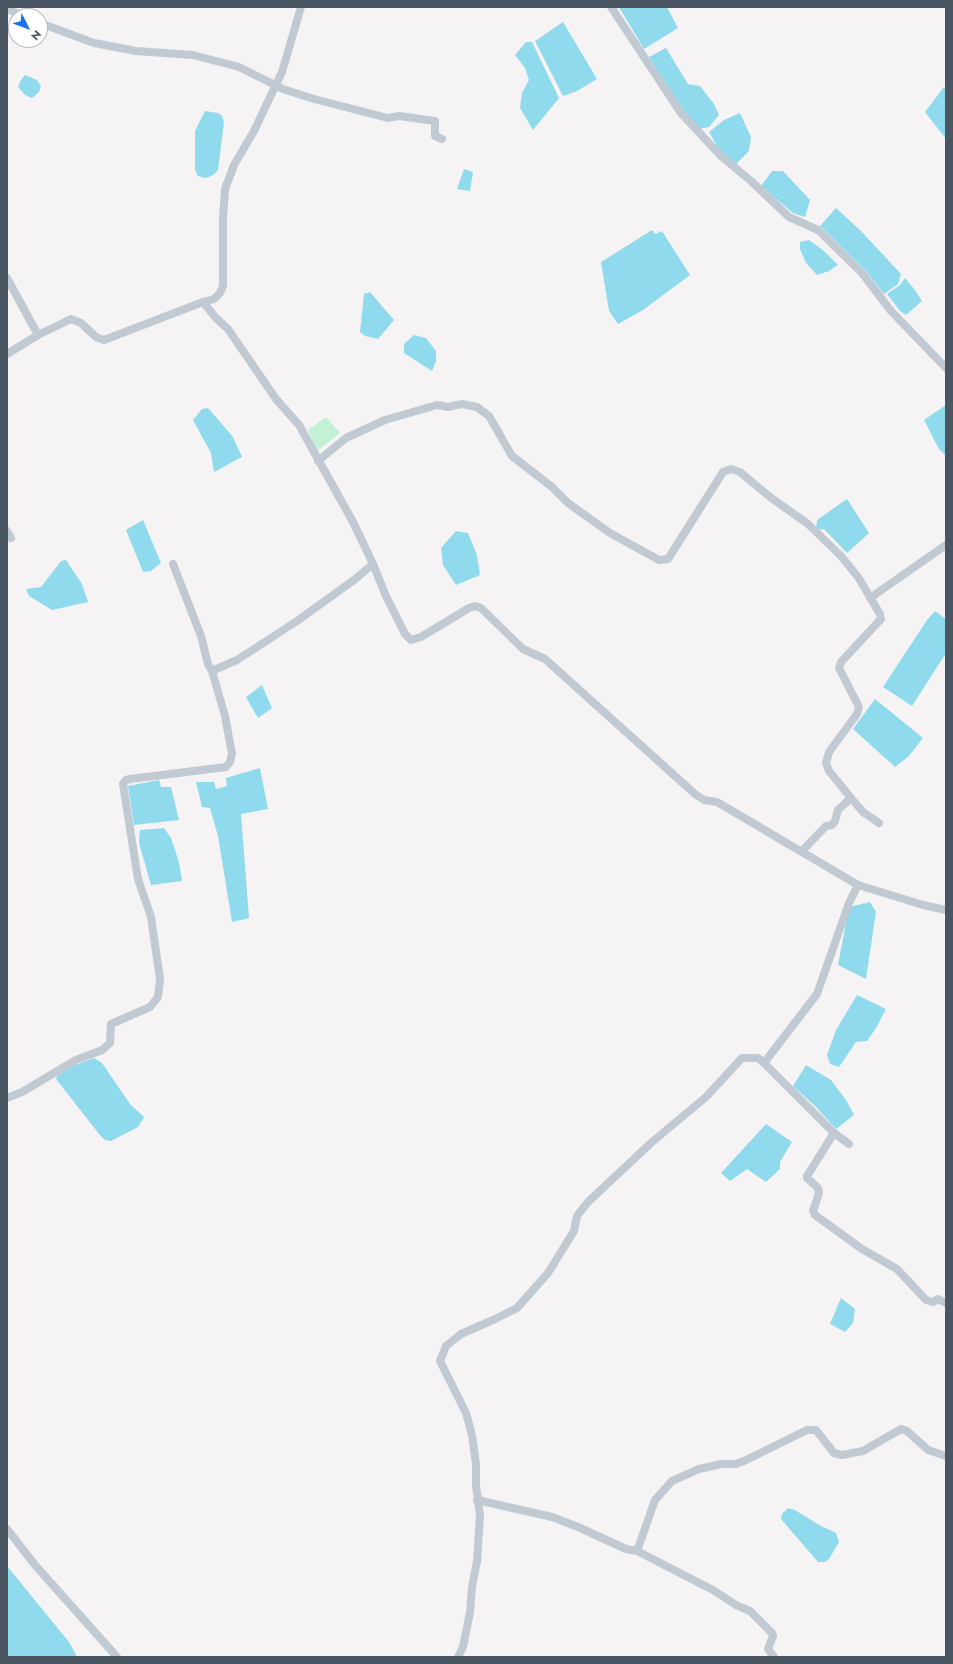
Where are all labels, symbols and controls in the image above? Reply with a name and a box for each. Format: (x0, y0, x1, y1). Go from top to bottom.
north arrow (8, 8, 48, 48)
text: N (27, 27, 45, 44)

